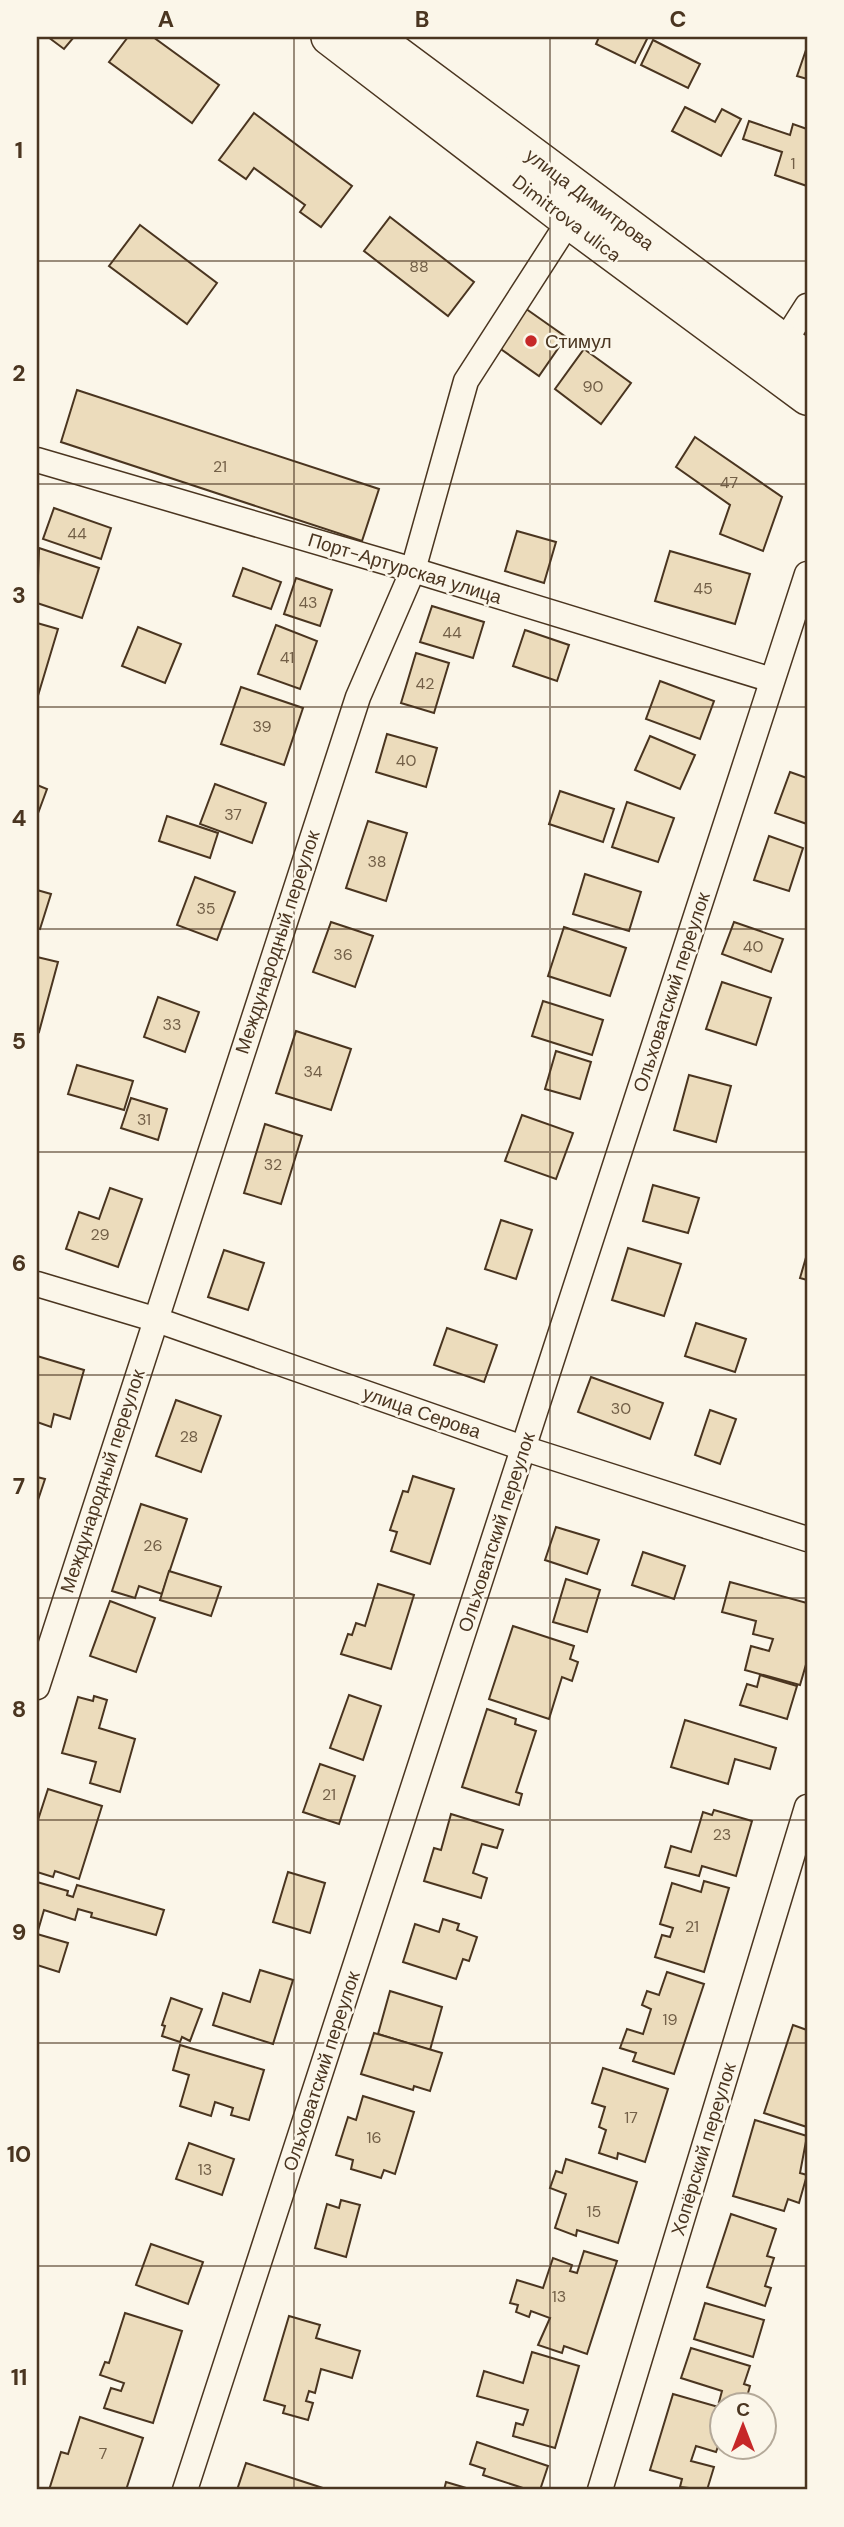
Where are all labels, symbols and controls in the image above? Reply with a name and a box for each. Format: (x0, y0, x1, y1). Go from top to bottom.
text: A (158, 4, 174, 34)
text: B (415, 4, 429, 34)
text: C (670, 4, 686, 34)
text: 1 (15, 135, 23, 165)
street label: улица Димитрова (520, 143, 659, 256)
house number: 1 (791, 153, 796, 174)
street label: Dimitrova ulica (507, 169, 626, 267)
house number: 88 (409, 256, 429, 277)
place label: Стимул (545, 329, 611, 354)
marker: Стимул (523, 333, 539, 349)
text: 2 (12, 358, 26, 388)
house number: 90 (583, 376, 604, 397)
house number: 21 (213, 456, 227, 477)
house number: 47 (720, 472, 738, 493)
house number: 44 (67, 523, 87, 544)
street label: Порт-Артурская улица (305, 527, 505, 610)
house number: 45 (693, 578, 713, 599)
text: 3 (12, 580, 26, 610)
house number: 43 (298, 592, 318, 613)
house number: 44 (442, 622, 462, 643)
house number: 41 (280, 647, 294, 668)
house number: 42 (416, 673, 434, 694)
house number: 39 (252, 716, 272, 737)
house number: 40 (396, 750, 416, 771)
text: 4 (12, 803, 27, 833)
house number: 37 (224, 804, 242, 825)
street label: Международный переулок (230, 827, 326, 1057)
house number: 38 (367, 851, 387, 872)
street label: Ольховатский переулок (627, 888, 716, 1095)
house number: 35 (196, 898, 216, 919)
house number: 40 (743, 936, 763, 957)
house number: 36 (333, 944, 353, 965)
house number: 33 (163, 1014, 181, 1035)
text: 5 (12, 1026, 26, 1056)
house number: 34 (303, 1061, 323, 1082)
house number: 31 (137, 1109, 151, 1130)
house number: 32 (264, 1154, 282, 1175)
house number: 29 (90, 1224, 110, 1245)
text: 6 (12, 1248, 26, 1278)
street label: Международный переулок (55, 1366, 151, 1596)
street label: улица Серова (360, 1381, 485, 1444)
house number: 30 (611, 1398, 631, 1419)
house number: 28 (180, 1426, 198, 1447)
street label: Ольховатский переулок (452, 1428, 541, 1635)
text: 7 (13, 1471, 25, 1501)
house number: 26 (143, 1535, 163, 1556)
text: 8 (12, 1694, 26, 1724)
house number: 21 (322, 1784, 336, 1805)
house number: 23 (713, 1824, 731, 1845)
house number: 21 (685, 1916, 699, 1937)
text: 9 (12, 1917, 26, 1947)
street label: Ольховатский переулок (277, 1967, 366, 2174)
house number: 19 (662, 2009, 678, 2030)
street label: Хопёрский переулок (665, 2059, 742, 2239)
house number: 17 (624, 2107, 638, 2128)
house number: 16 (366, 2127, 382, 2148)
text: 10 (7, 2139, 31, 2169)
house number: 13 (198, 2159, 212, 2180)
house number: 15 (587, 2201, 601, 2222)
house number: 13 (552, 2286, 566, 2307)
text: 11 (11, 2362, 27, 2392)
north arrow (708, 2390, 778, 2460)
text: С (736, 2397, 750, 2422)
house number: 7 (99, 2443, 107, 2464)

